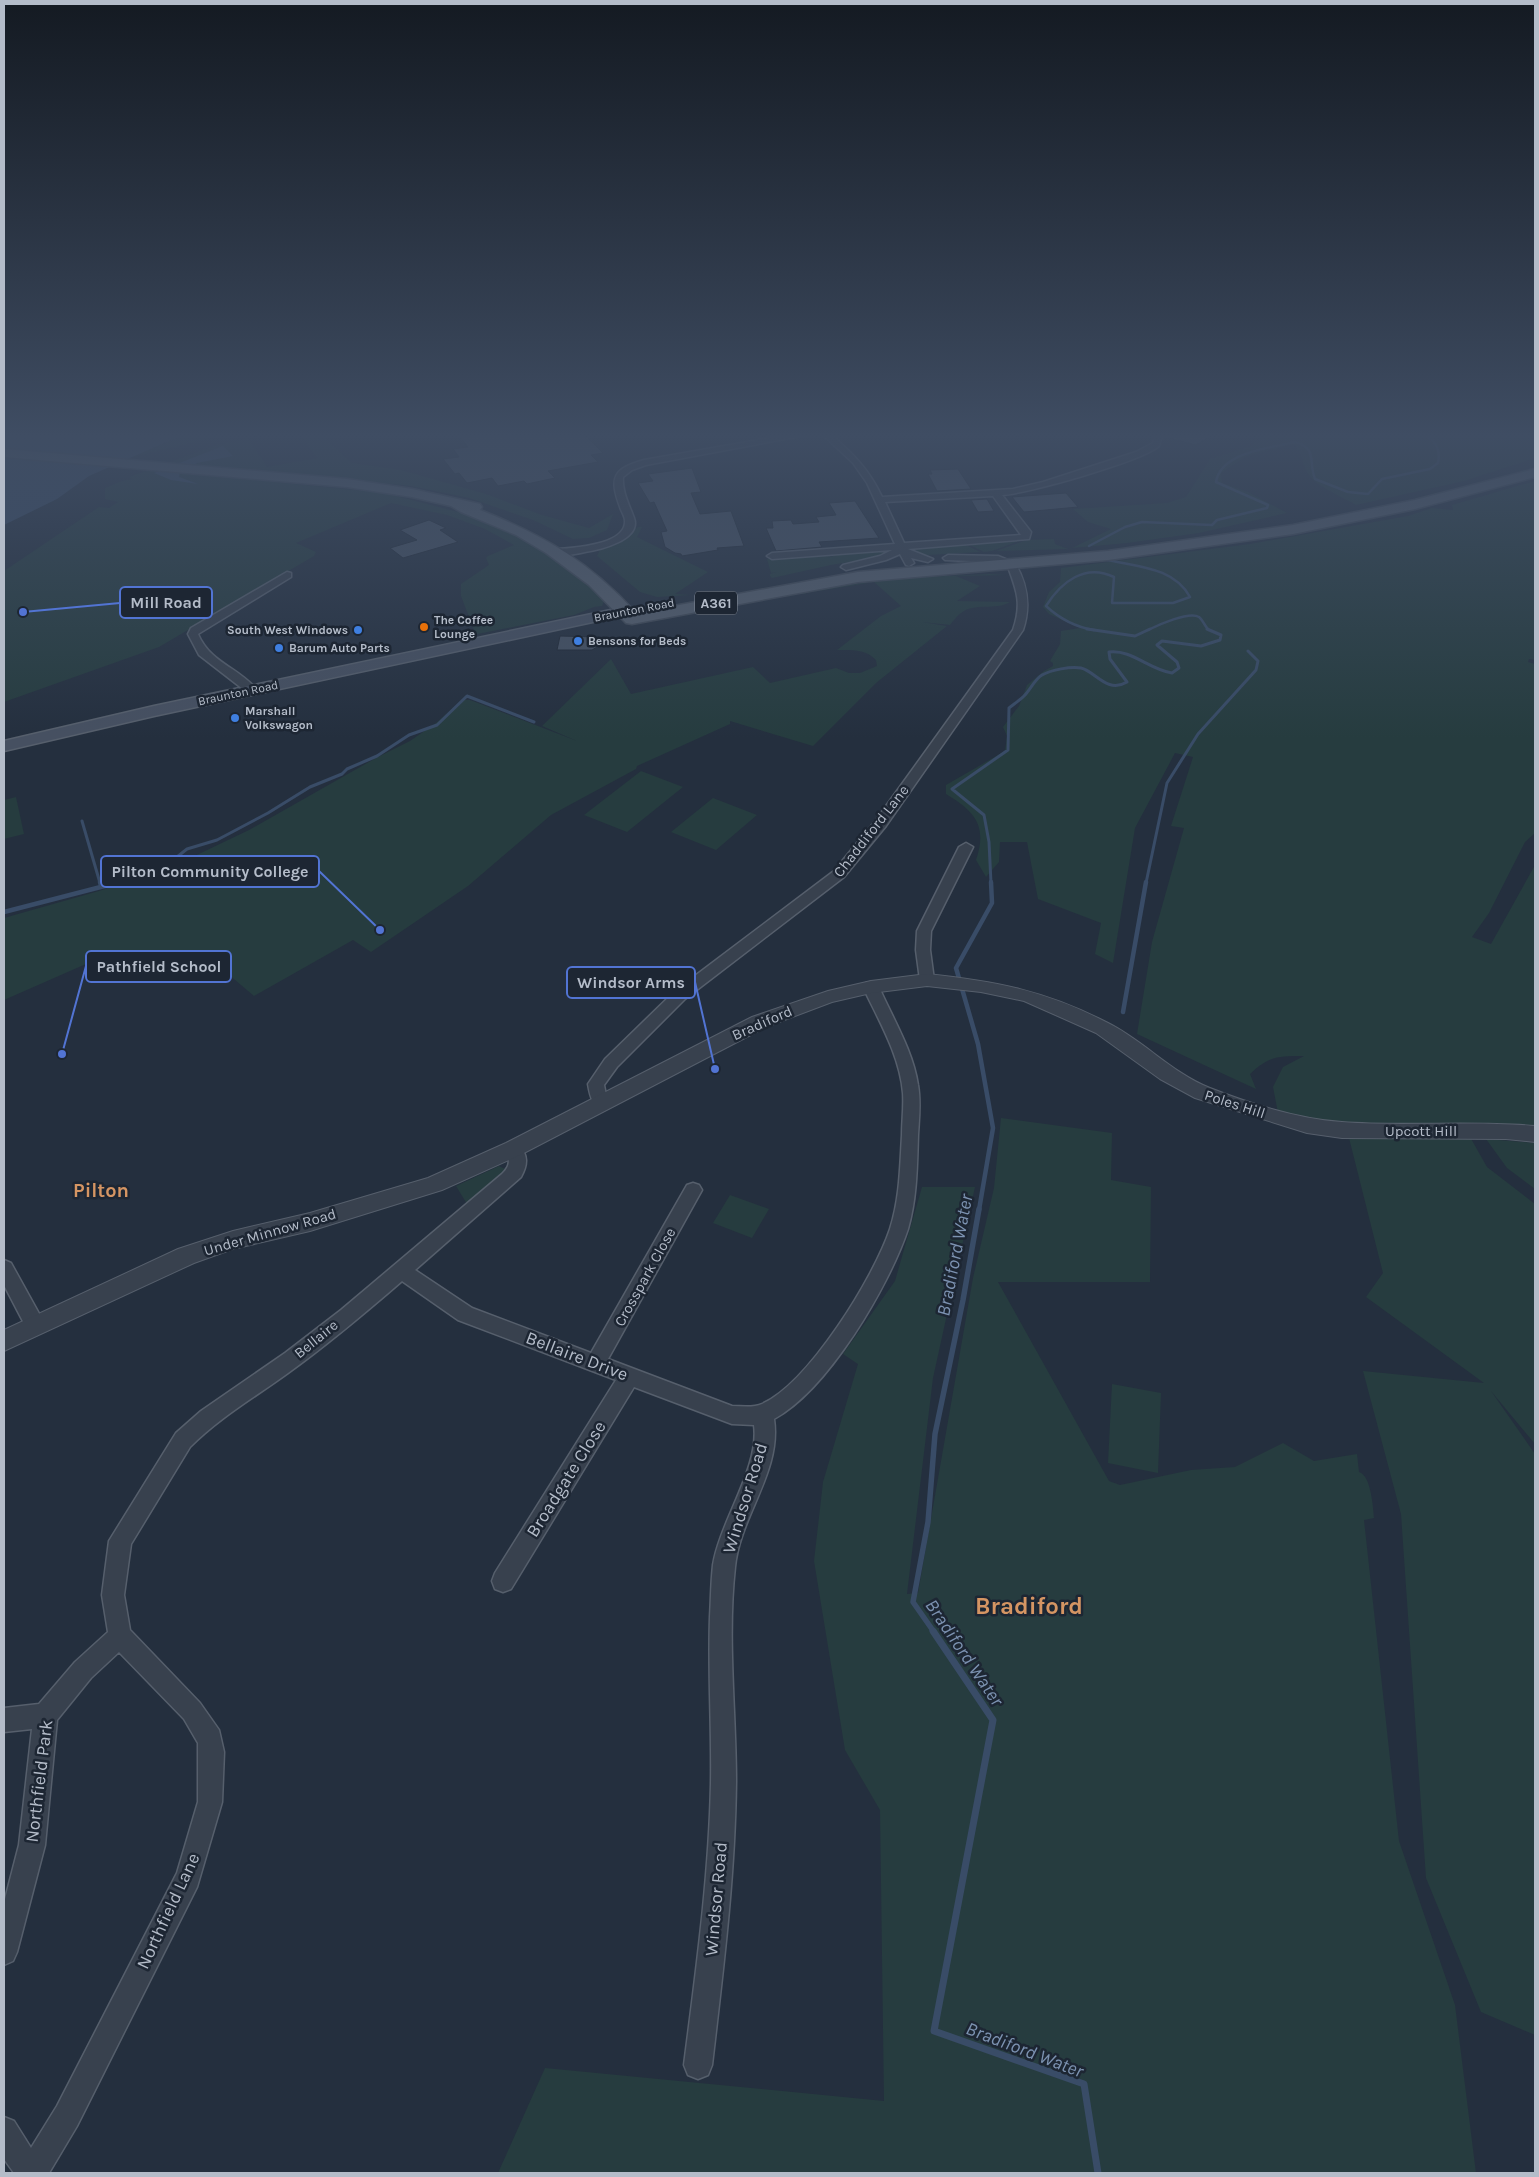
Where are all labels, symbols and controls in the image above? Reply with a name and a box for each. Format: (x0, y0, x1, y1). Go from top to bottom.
callout: Mill Road (120, 587, 212, 618)
road number: A361 (695, 592, 737, 614)
text: Mill Road (130, 593, 202, 612)
street label: Braunton Road (593, 595, 675, 625)
place label: The Coffee Lounge (434, 613, 493, 641)
marker: The Coffee Lounge (418, 621, 430, 633)
place label: South West Windows (227, 623, 348, 637)
marker: South West Windows (352, 624, 364, 636)
place label: Bensons for Beds (588, 634, 686, 648)
marker: Bensons for Beds (572, 635, 584, 647)
place label: Barum Auto Parts (289, 641, 390, 655)
marker: Barum Auto Parts (273, 642, 285, 654)
street label: Braunton Road (197, 678, 279, 708)
place label: Marshall Volkswagon (245, 704, 313, 732)
marker: Marshall Volkswagon (229, 712, 241, 724)
street label: Chaddiford Lane (829, 781, 913, 881)
callout: Pilton Community College (101, 856, 319, 887)
text: Pilton Community College (111, 862, 309, 881)
callout: Pathfield School (86, 951, 231, 982)
text: Pathfield School (97, 957, 221, 976)
callout: Windsor Arms (567, 967, 695, 998)
text: Windsor Arms (577, 973, 685, 992)
street label: Bradiford (729, 1002, 795, 1044)
street label: Poles Hill (1202, 1086, 1268, 1122)
street label: Upcott Hill (1385, 1122, 1457, 1140)
district label: Pilton (73, 1179, 129, 1202)
water label: Bradiford Water (932, 1191, 978, 1318)
street label: Under Minnow Road (202, 1204, 338, 1260)
street label: Crosspark Close (610, 1224, 680, 1330)
street label: Bellaire (290, 1316, 342, 1362)
street label: Bellaire Drive (523, 1326, 631, 1386)
street label: Broadgate Close (521, 1417, 611, 1541)
street label: Windsor Road (718, 1440, 772, 1556)
district label: Bradiford (975, 1592, 1083, 1620)
water label: Bradiford Water (920, 1595, 1009, 1711)
street label: Northfield Park (21, 1718, 57, 1844)
street label: Windsor Road (700, 1841, 732, 1957)
street label: Northfield Lane (132, 1849, 204, 1973)
water label: Bradiford Water (963, 2017, 1088, 2083)

